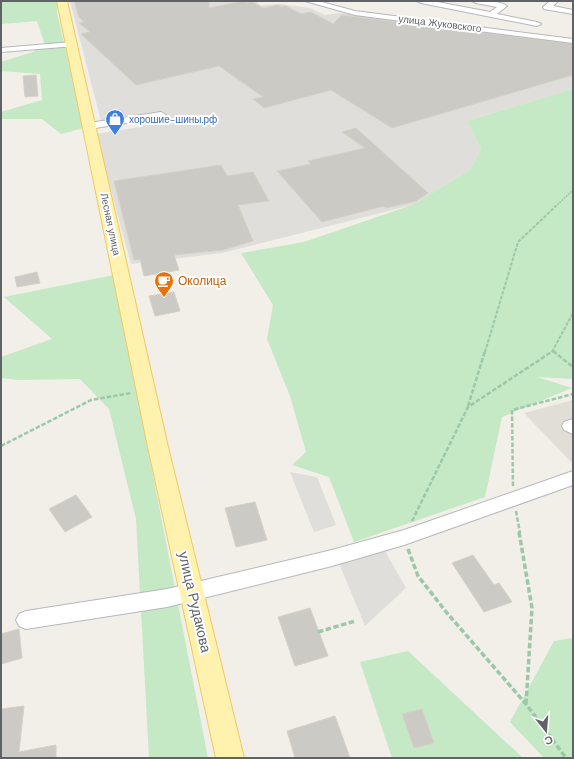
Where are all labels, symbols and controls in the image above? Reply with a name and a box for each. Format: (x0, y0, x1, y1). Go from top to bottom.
street label: улица Жуковского (398, 12, 483, 35)
shop icon: хорошие-шины.рф (104, 108, 126, 136)
place label: хорошие-шины.рф (129, 113, 217, 126)
street label: Лесная улица (98, 192, 124, 257)
cafe icon: Околица (153, 270, 175, 298)
place label: Околица (178, 273, 227, 289)
street label: улица Рудакова (175, 550, 215, 654)
north arrow (526, 711, 566, 751)
text: С (543, 733, 555, 748)

